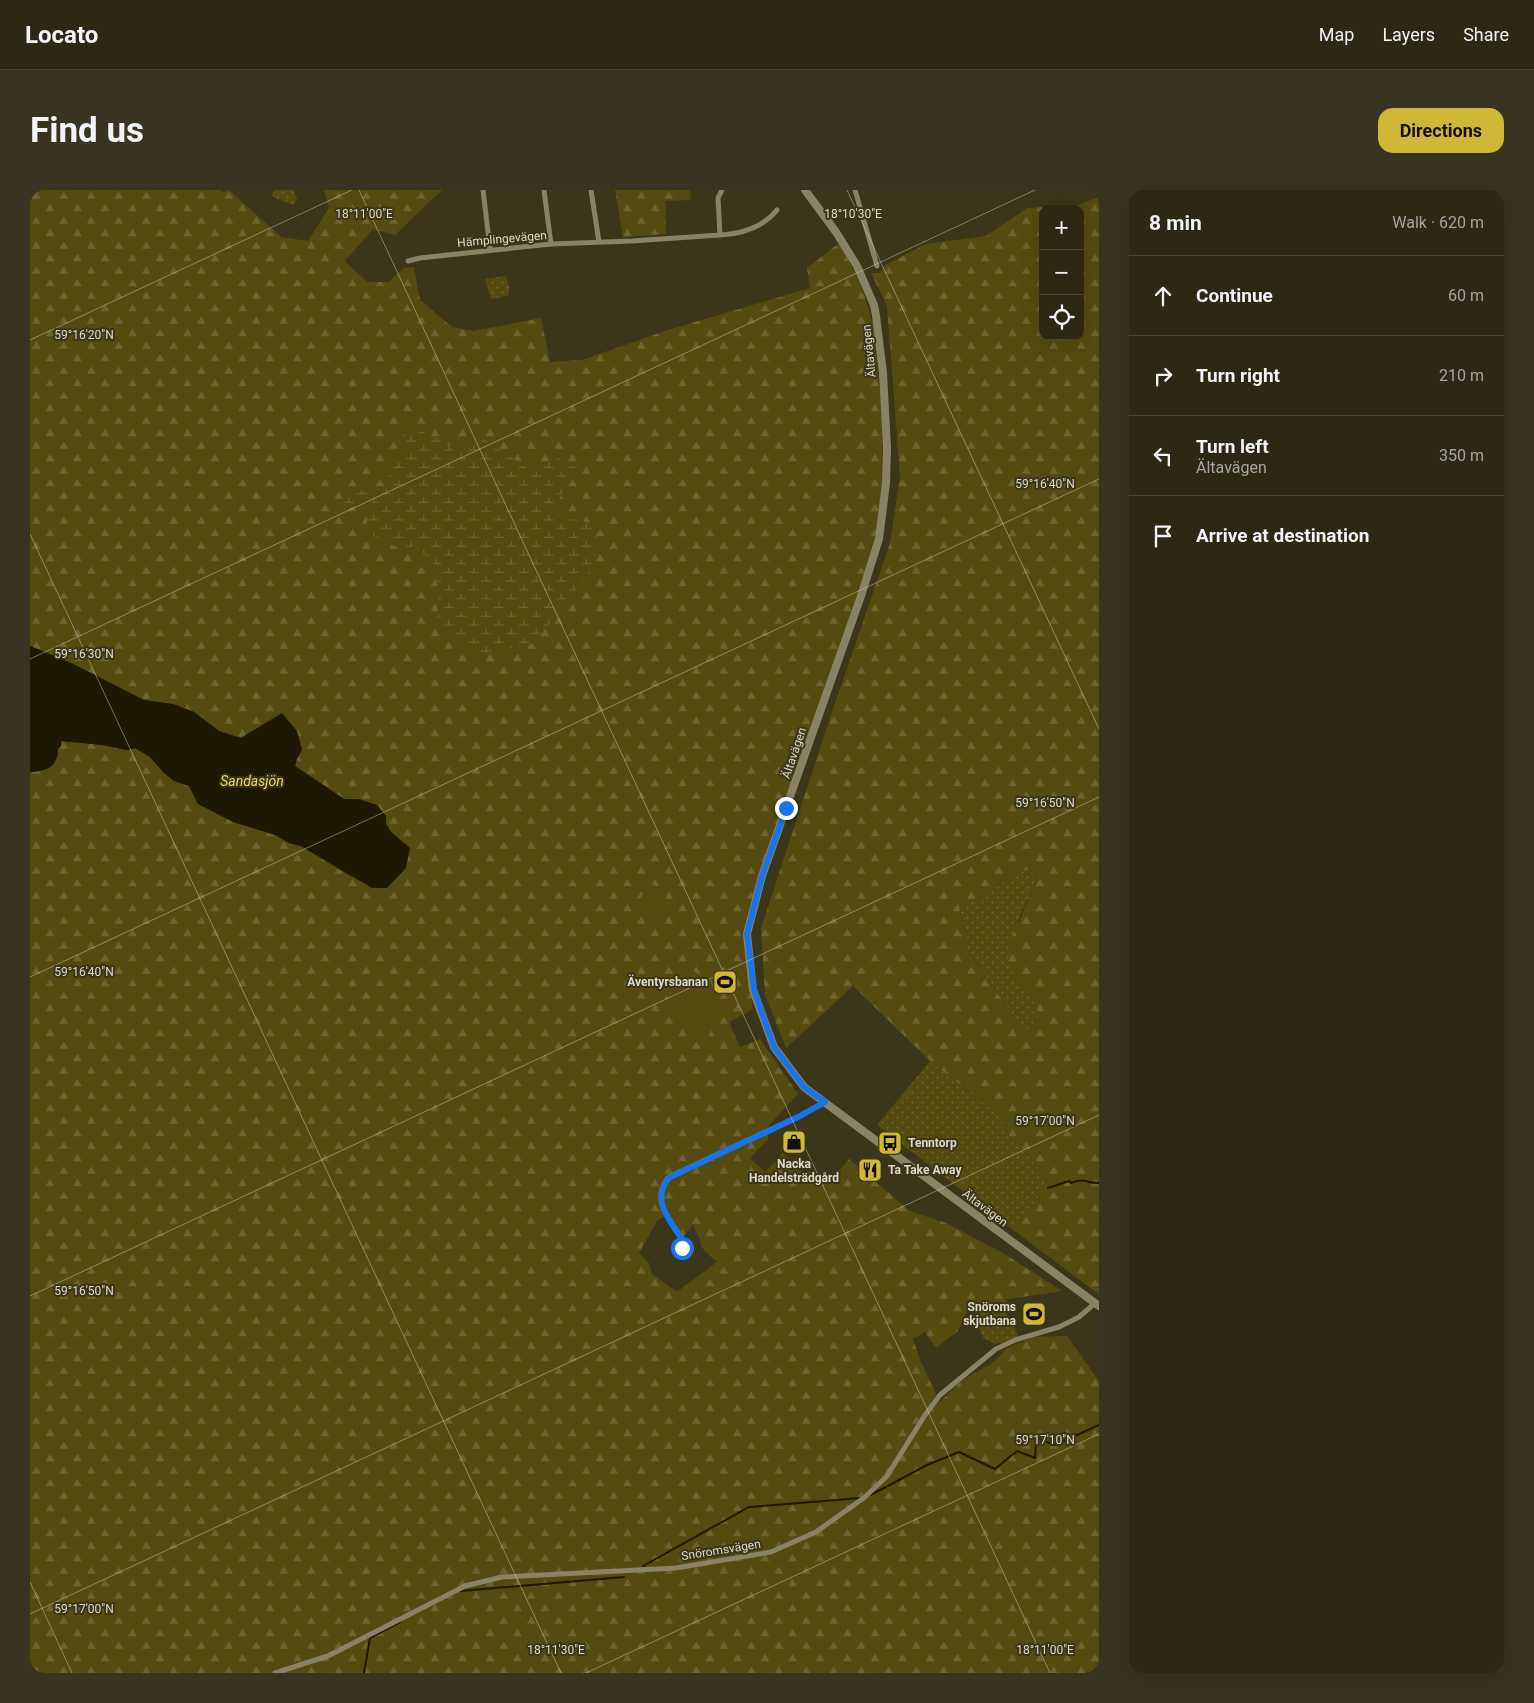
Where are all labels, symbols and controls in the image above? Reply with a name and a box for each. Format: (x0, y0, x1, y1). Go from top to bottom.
text: Locato (25, 21, 98, 49)
text: Map (1319, 24, 1354, 45)
text: Layers (1382, 24, 1435, 45)
text: Share (1463, 24, 1509, 45)
button: Directions (1378, 108, 1504, 153)
text: Find us (30, 110, 144, 151)
map controls (1039, 205, 1084, 340)
button: + (1039, 205, 1084, 250)
text: 18°11'00"E (335, 207, 393, 221)
text: 18°10'30"E (824, 207, 882, 221)
text: 8 min (1149, 211, 1202, 235)
text: Walk · 620 m (1392, 213, 1484, 232)
street label: Hämplingevägen (457, 228, 547, 250)
button: − (1039, 250, 1084, 295)
icon: ahead (1149, 282, 1177, 310)
text: Continue (1196, 284, 1273, 307)
text: 60 m (1448, 286, 1484, 305)
button: locate (1039, 295, 1084, 340)
street label: Ältavägen (858, 324, 879, 378)
text: 59°16'20"N (54, 328, 114, 342)
icon: right (1149, 362, 1177, 390)
text: Turn right (1196, 364, 1280, 387)
text: 210 m (1439, 366, 1484, 385)
text: Turn left (1196, 435, 1269, 458)
icon: left (1149, 442, 1177, 470)
text: 350 m (1439, 446, 1484, 465)
text: Ältavägen (1196, 458, 1267, 477)
text: 59°16'40"N (1015, 477, 1075, 491)
icon: arrive (1149, 522, 1177, 550)
text: Arrive at destination (1196, 524, 1369, 547)
text: 59°16'30"N (54, 647, 114, 661)
street label: Ältavägen (778, 725, 809, 780)
water label: Sandasjön (220, 773, 284, 789)
text: 59°16'50"N (1015, 796, 1075, 810)
route end (775, 797, 798, 820)
text: 59°16'40"N (54, 965, 114, 979)
sports icon: Äventyrsbanan (712, 969, 738, 995)
place label: Äventyrsbanan (627, 974, 708, 989)
text: 59°17'00"N (1015, 1114, 1075, 1128)
shop icon: Nacka Handelsträdgård (781, 1129, 807, 1155)
bus stop icon: Tenntorp (877, 1130, 903, 1156)
place label: Tenntorp (908, 1136, 957, 1150)
place label: Nacka Handelsträdgård (749, 1157, 839, 1185)
restaurant icon: Ta Take Away (857, 1157, 883, 1183)
place label: Ta Take Away (888, 1163, 962, 1177)
street label: Ältavägen (960, 1186, 1011, 1230)
route start (671, 1237, 694, 1260)
text: 59°16'50"N (54, 1284, 114, 1298)
place label: Snöroms skjutbana (963, 1300, 1017, 1328)
sports icon: Snöroms skjutbana (1021, 1301, 1047, 1327)
text: 59°17'10"N (1015, 1433, 1075, 1447)
street label: Snöromsvägen (680, 1537, 762, 1563)
text: 59°17'00"N (54, 1602, 114, 1616)
text: 18°11'30"E (527, 1643, 585, 1657)
text: 18°11'00"E (1016, 1643, 1074, 1657)

